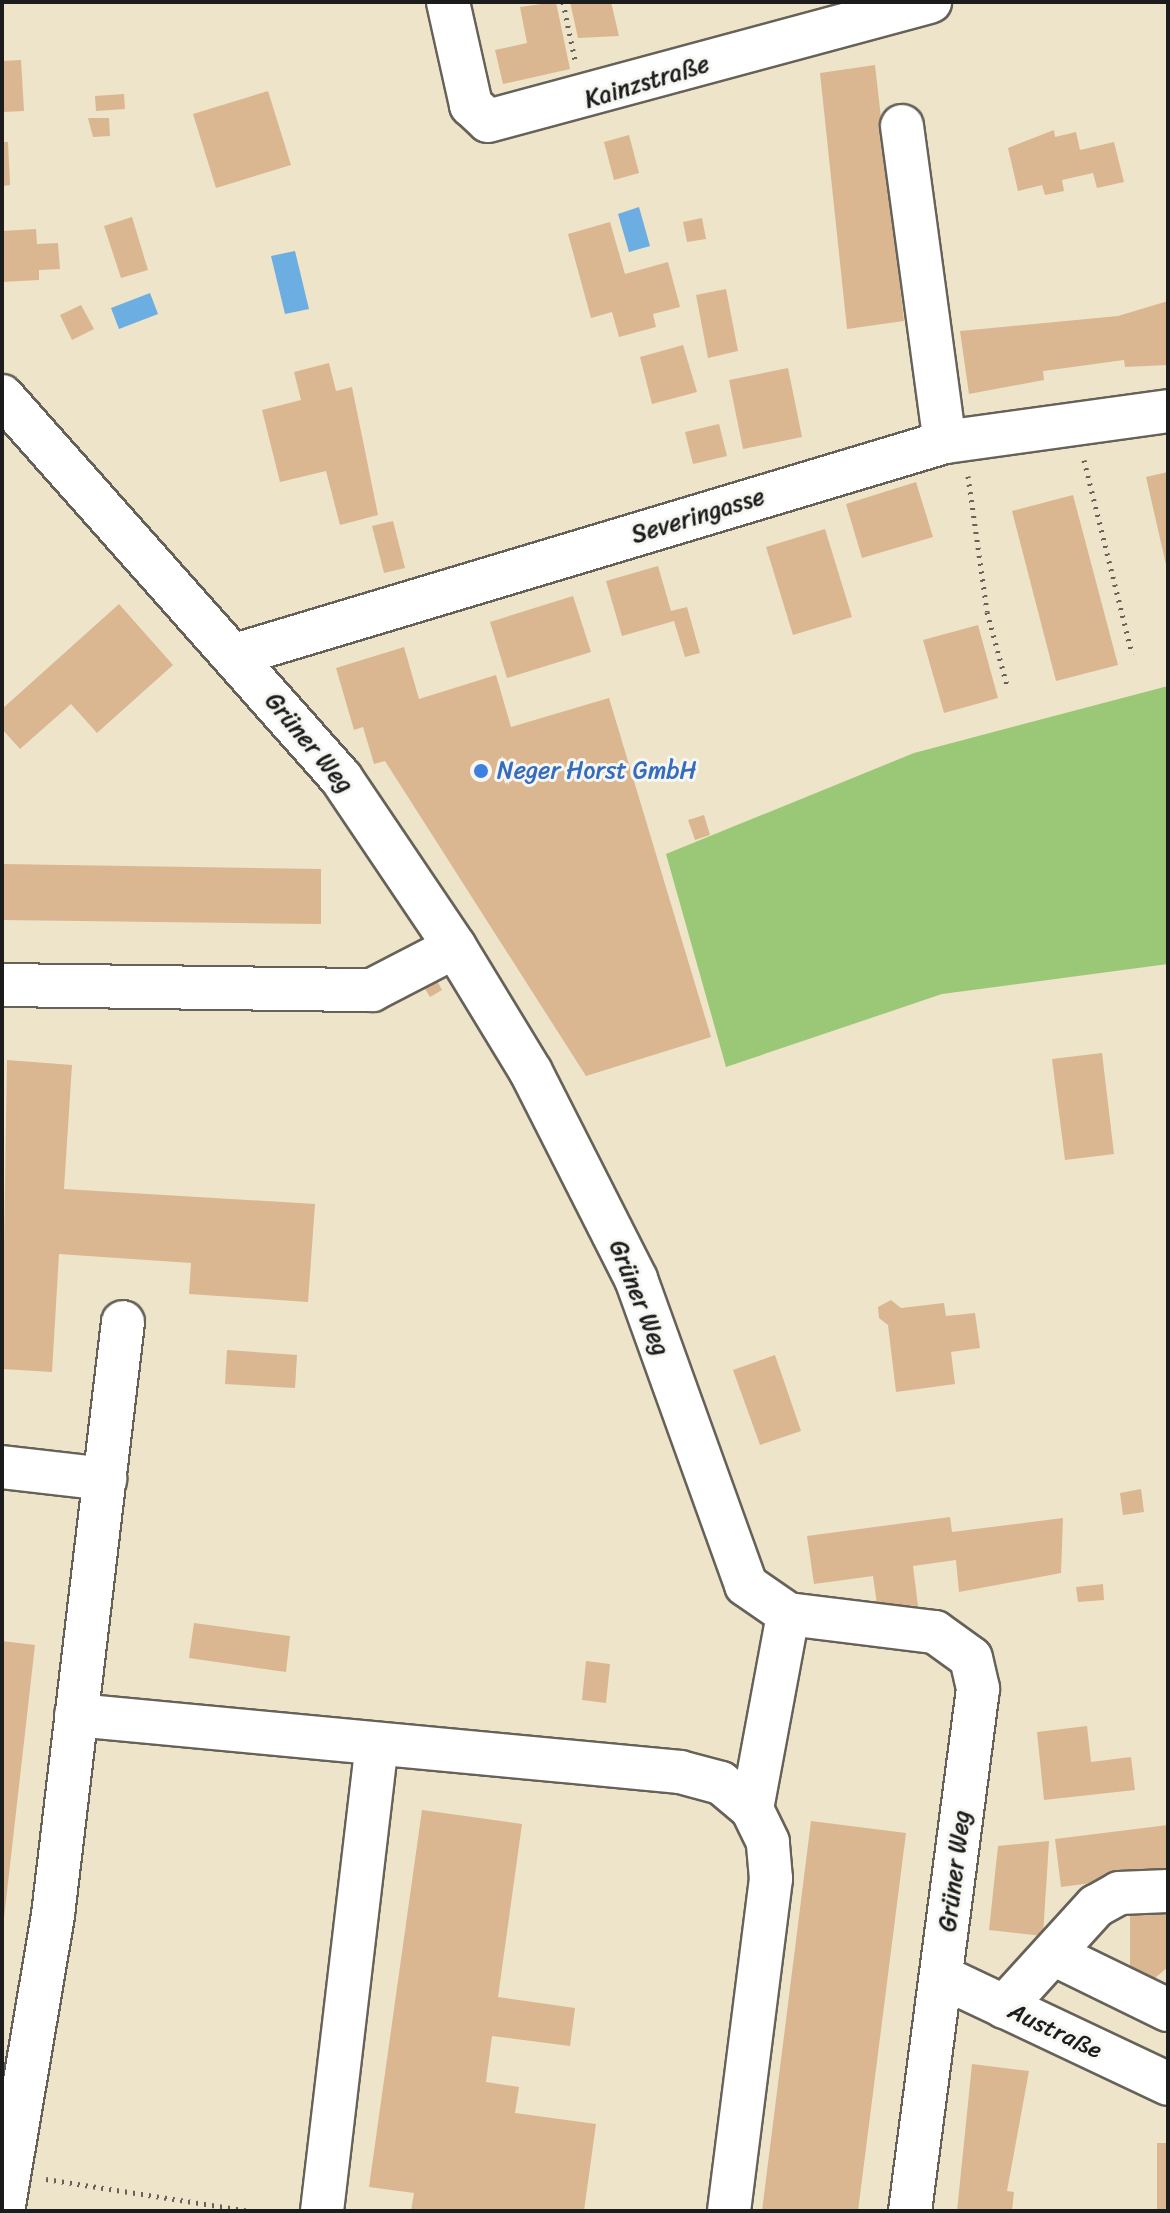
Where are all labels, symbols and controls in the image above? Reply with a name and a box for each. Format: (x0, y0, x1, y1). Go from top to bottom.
street label: Kainzstraße (581, 49, 713, 115)
street label: Severingasse (628, 482, 768, 550)
street label: Grüner Weg (259, 687, 359, 799)
place label: Neger Horst GmbH (497, 757, 696, 785)
marker: Neger Horst GmbH (472, 762, 490, 780)
street label: Grüner Weg (603, 1236, 675, 1360)
street label: Grüner Weg (933, 1809, 977, 1933)
street label: Austraße (1004, 1997, 1106, 2065)

